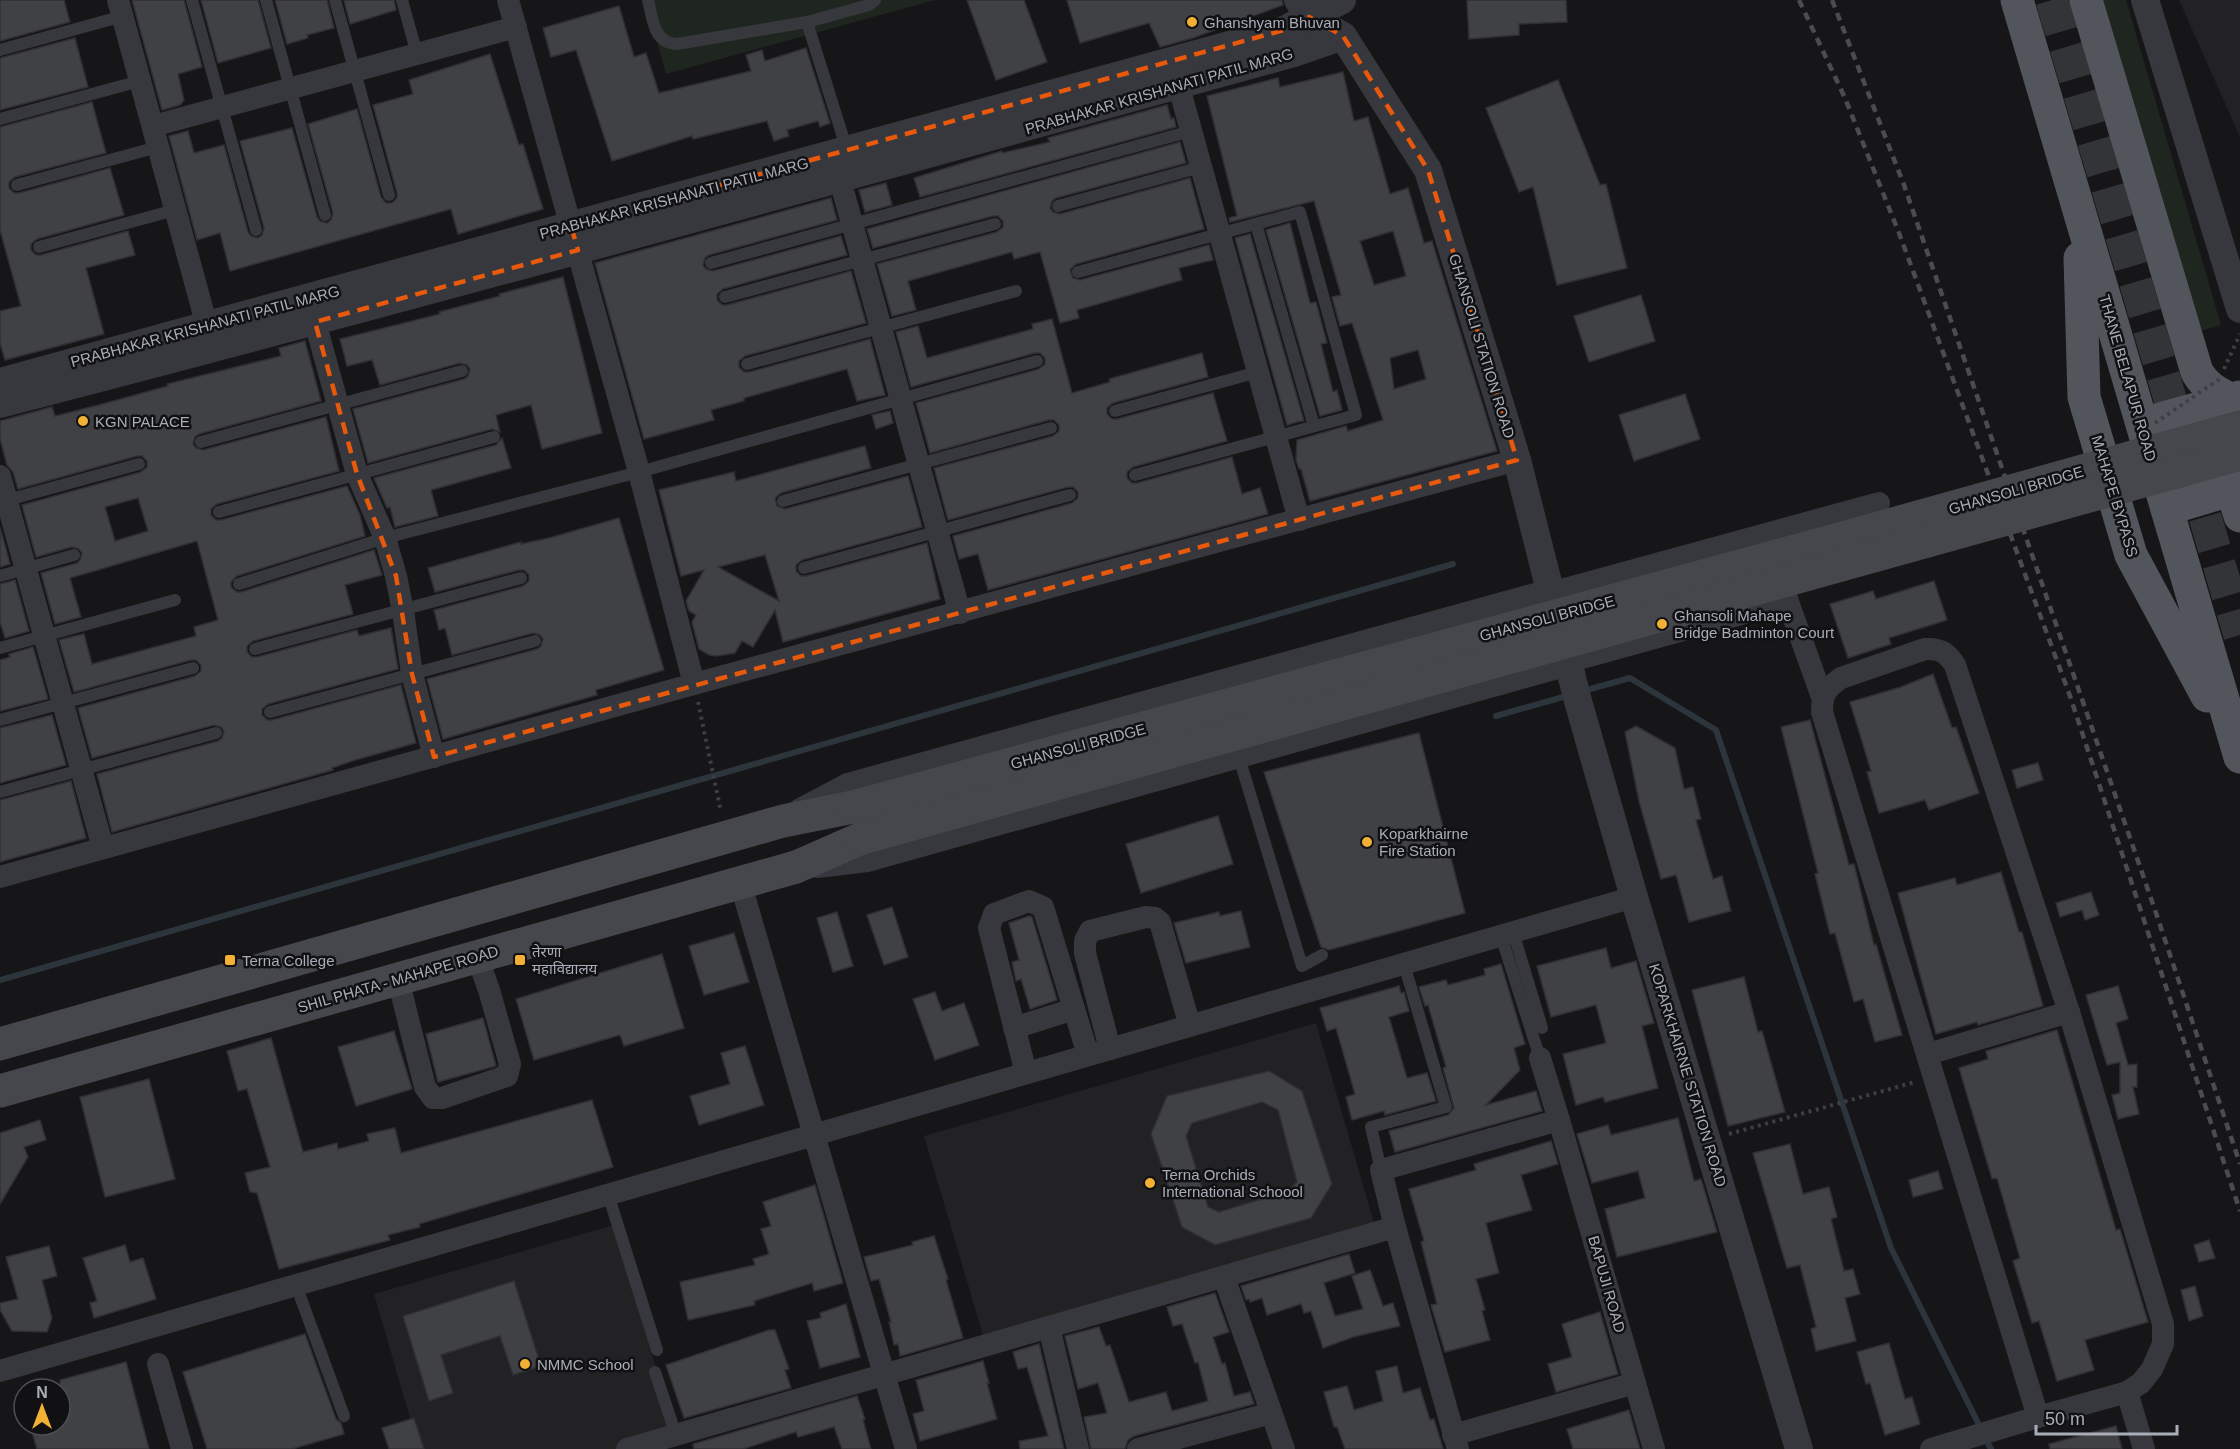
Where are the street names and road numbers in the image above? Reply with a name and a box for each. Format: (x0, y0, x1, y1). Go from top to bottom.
street label: PRABHAKAR KRISHANATI PATIL MARG (1023, 45, 1295, 137)
street label: PRABHAKAR KRISHANATI PATIL MARG (538, 154, 810, 242)
street label: GHANSOLI STATION ROAD (1446, 252, 1518, 440)
street label: PRABHAKAR KRISHANATI PATIL MARG (69, 282, 341, 370)
street label: THANE BELAPUR ROAD (2096, 293, 2160, 463)
street label: MAHAPE BYPASS (2088, 433, 2142, 559)
street label: GHANSOLI BRIDGE (1947, 463, 2085, 517)
street label: GHANSOLI BRIDGE (1478, 592, 1616, 644)
street label: GHANSOLI BRIDGE (1009, 720, 1147, 772)
street label: SHIL PHATA - MAHAPE ROAD (296, 942, 501, 1016)
street label: KOPARKHAIRNE STATION ROAD (1646, 961, 1730, 1189)
street label: BAPUJI ROAD (1585, 1234, 1629, 1335)

